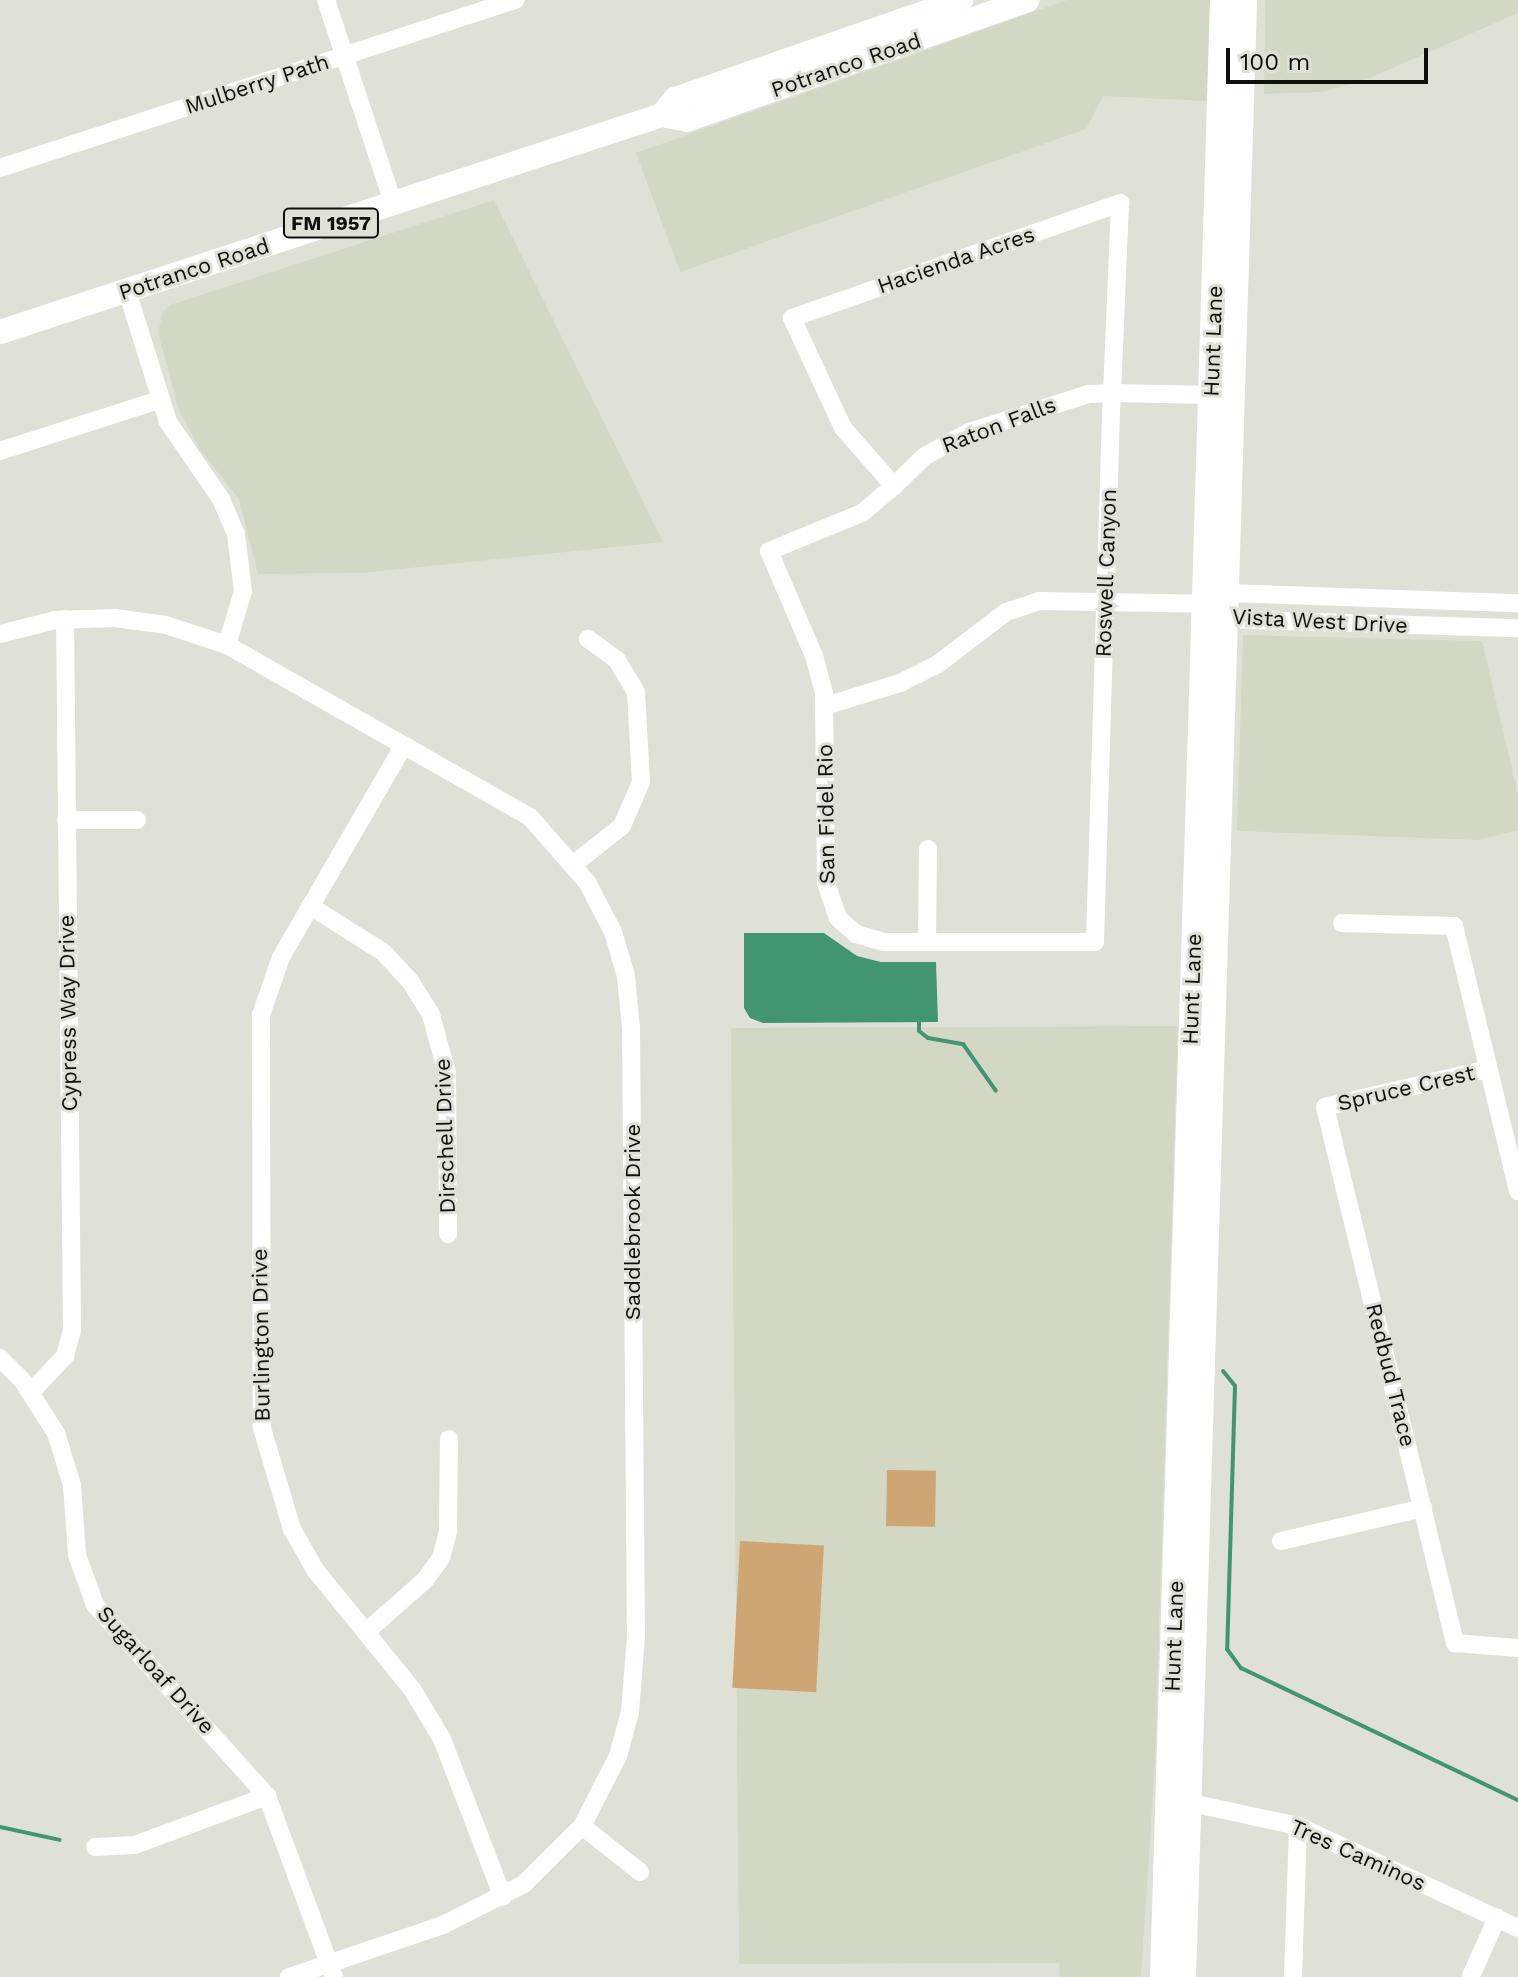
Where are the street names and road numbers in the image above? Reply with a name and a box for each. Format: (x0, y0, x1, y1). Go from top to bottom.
street label: Potranco Road (768, 27, 924, 103)
street label: Mulberry Path (181, 48, 333, 120)
road number: FM 1957 (281, 207, 381, 239)
street label: Hacienda Acres (873, 220, 1039, 300)
street label: Potranco Road (115, 232, 273, 306)
street label: Hunt Lane (1198, 285, 1228, 397)
street label: Raton Falls (938, 391, 1060, 459)
street label: Roswell Canyon (1090, 488, 1122, 658)
street label: Vista West Drive (1231, 603, 1409, 639)
street label: San Fidel Rio (812, 743, 840, 885)
street label: Cypress Way Drive (53, 914, 83, 1112)
street label: Hunt Lane (1177, 933, 1207, 1045)
street label: Dirschell Drive (429, 1058, 461, 1214)
street label: Spruce Crest (1335, 1059, 1477, 1117)
street label: Saddlebrook Drive (620, 1124, 646, 1320)
street label: Burlington Drive (246, 1248, 276, 1422)
street label: Redbud Trace (1360, 1300, 1422, 1450)
street label: Hunt Lane (1159, 1580, 1189, 1692)
street label: Sugarloaf Drive (91, 1600, 221, 1740)
street label: Tres Caminos (1286, 1813, 1430, 1897)

